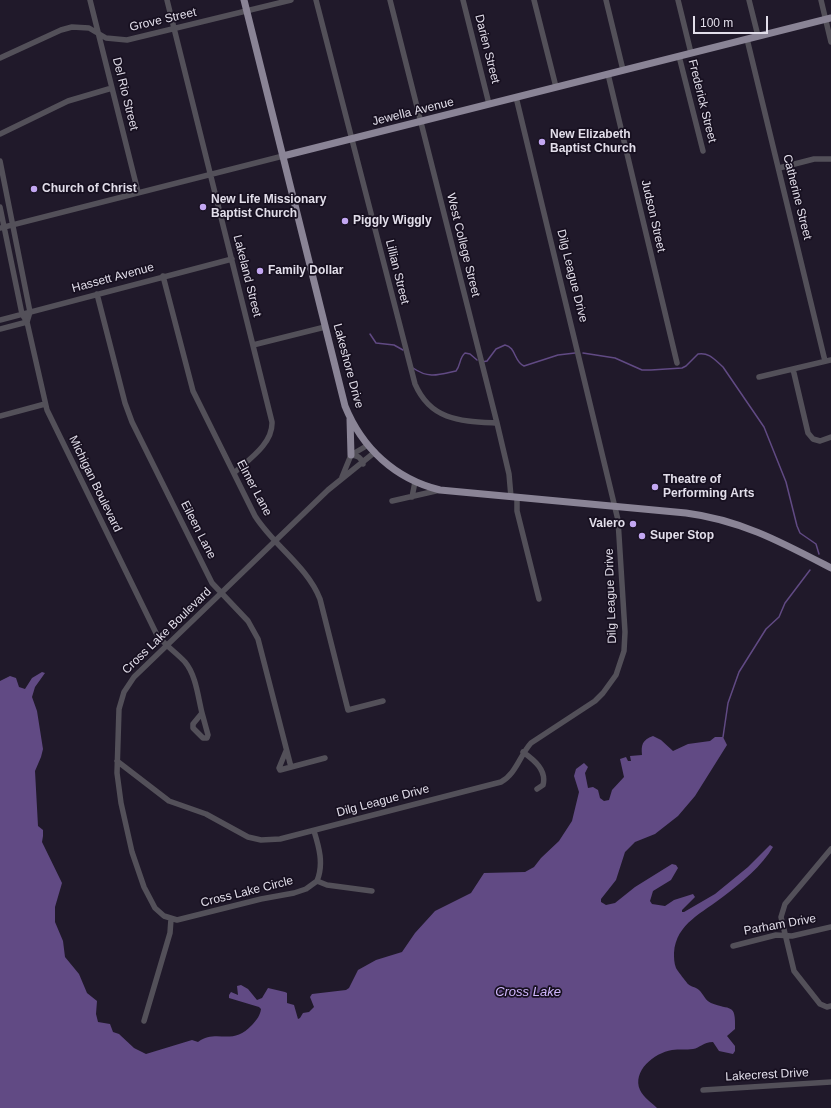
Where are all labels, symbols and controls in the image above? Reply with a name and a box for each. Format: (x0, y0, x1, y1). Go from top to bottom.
street label: Grove Street (128, 5, 198, 35)
scale bar (695, 8, 770, 34)
street label: Darien Street (471, 13, 503, 85)
text: 100 m (700, 16, 733, 30)
street label: Del Rio Street (109, 56, 141, 132)
street label: Frederick Street (685, 58, 719, 144)
street label: Jewella Avenue (371, 95, 455, 129)
place label: New Elizabeth Baptist Church (550, 128, 636, 156)
marker: New Elizabeth Baptist Church (537, 137, 547, 147)
street label: Catherine Street (779, 153, 815, 241)
street label: Judson Street (638, 178, 668, 254)
place label: Church of Christ (42, 182, 137, 196)
marker: Church of Christ (29, 184, 39, 194)
street label: West College Street (443, 192, 483, 298)
place label: New Life Missionary Baptist Church (211, 193, 326, 221)
marker: New Life Missionary Baptist Church (198, 202, 208, 212)
place label: Piggly Wiggly (353, 214, 432, 228)
marker: Piggly Wiggly (340, 216, 350, 226)
street label: Dilg League Drive (553, 228, 591, 324)
street label: Lakeland Street (230, 233, 264, 319)
street label: Lillian Street (382, 238, 412, 306)
street label: Hassett Avenue (70, 260, 156, 296)
place label: Family Dollar (268, 264, 343, 278)
marker: Family Dollar (255, 266, 265, 276)
street label: Lakeshore Drive (330, 322, 366, 410)
street label: Michigan Boulevard (65, 433, 125, 535)
street label: Elmer Lane (233, 458, 275, 518)
place label: Theatre of Performing Arts (663, 473, 754, 501)
marker: Theatre of Performing Arts (650, 482, 660, 492)
street label: Eileen Lane (177, 498, 219, 562)
place label: Valero (589, 517, 625, 531)
marker: Valero (628, 519, 638, 529)
place label: Super Stop (650, 529, 714, 543)
marker: Super Stop (637, 531, 647, 541)
street label: Dilg League Drive (602, 548, 620, 644)
street label: Cross Lake Boulevard (120, 585, 214, 677)
street label: Dilg League Drive (335, 782, 431, 820)
street label: Cross Lake Circle (199, 874, 295, 910)
street label: Parham Drive (743, 912, 817, 938)
water label: Cross Lake (495, 984, 561, 1000)
street label: Lakecrest Drive (725, 1066, 809, 1084)

